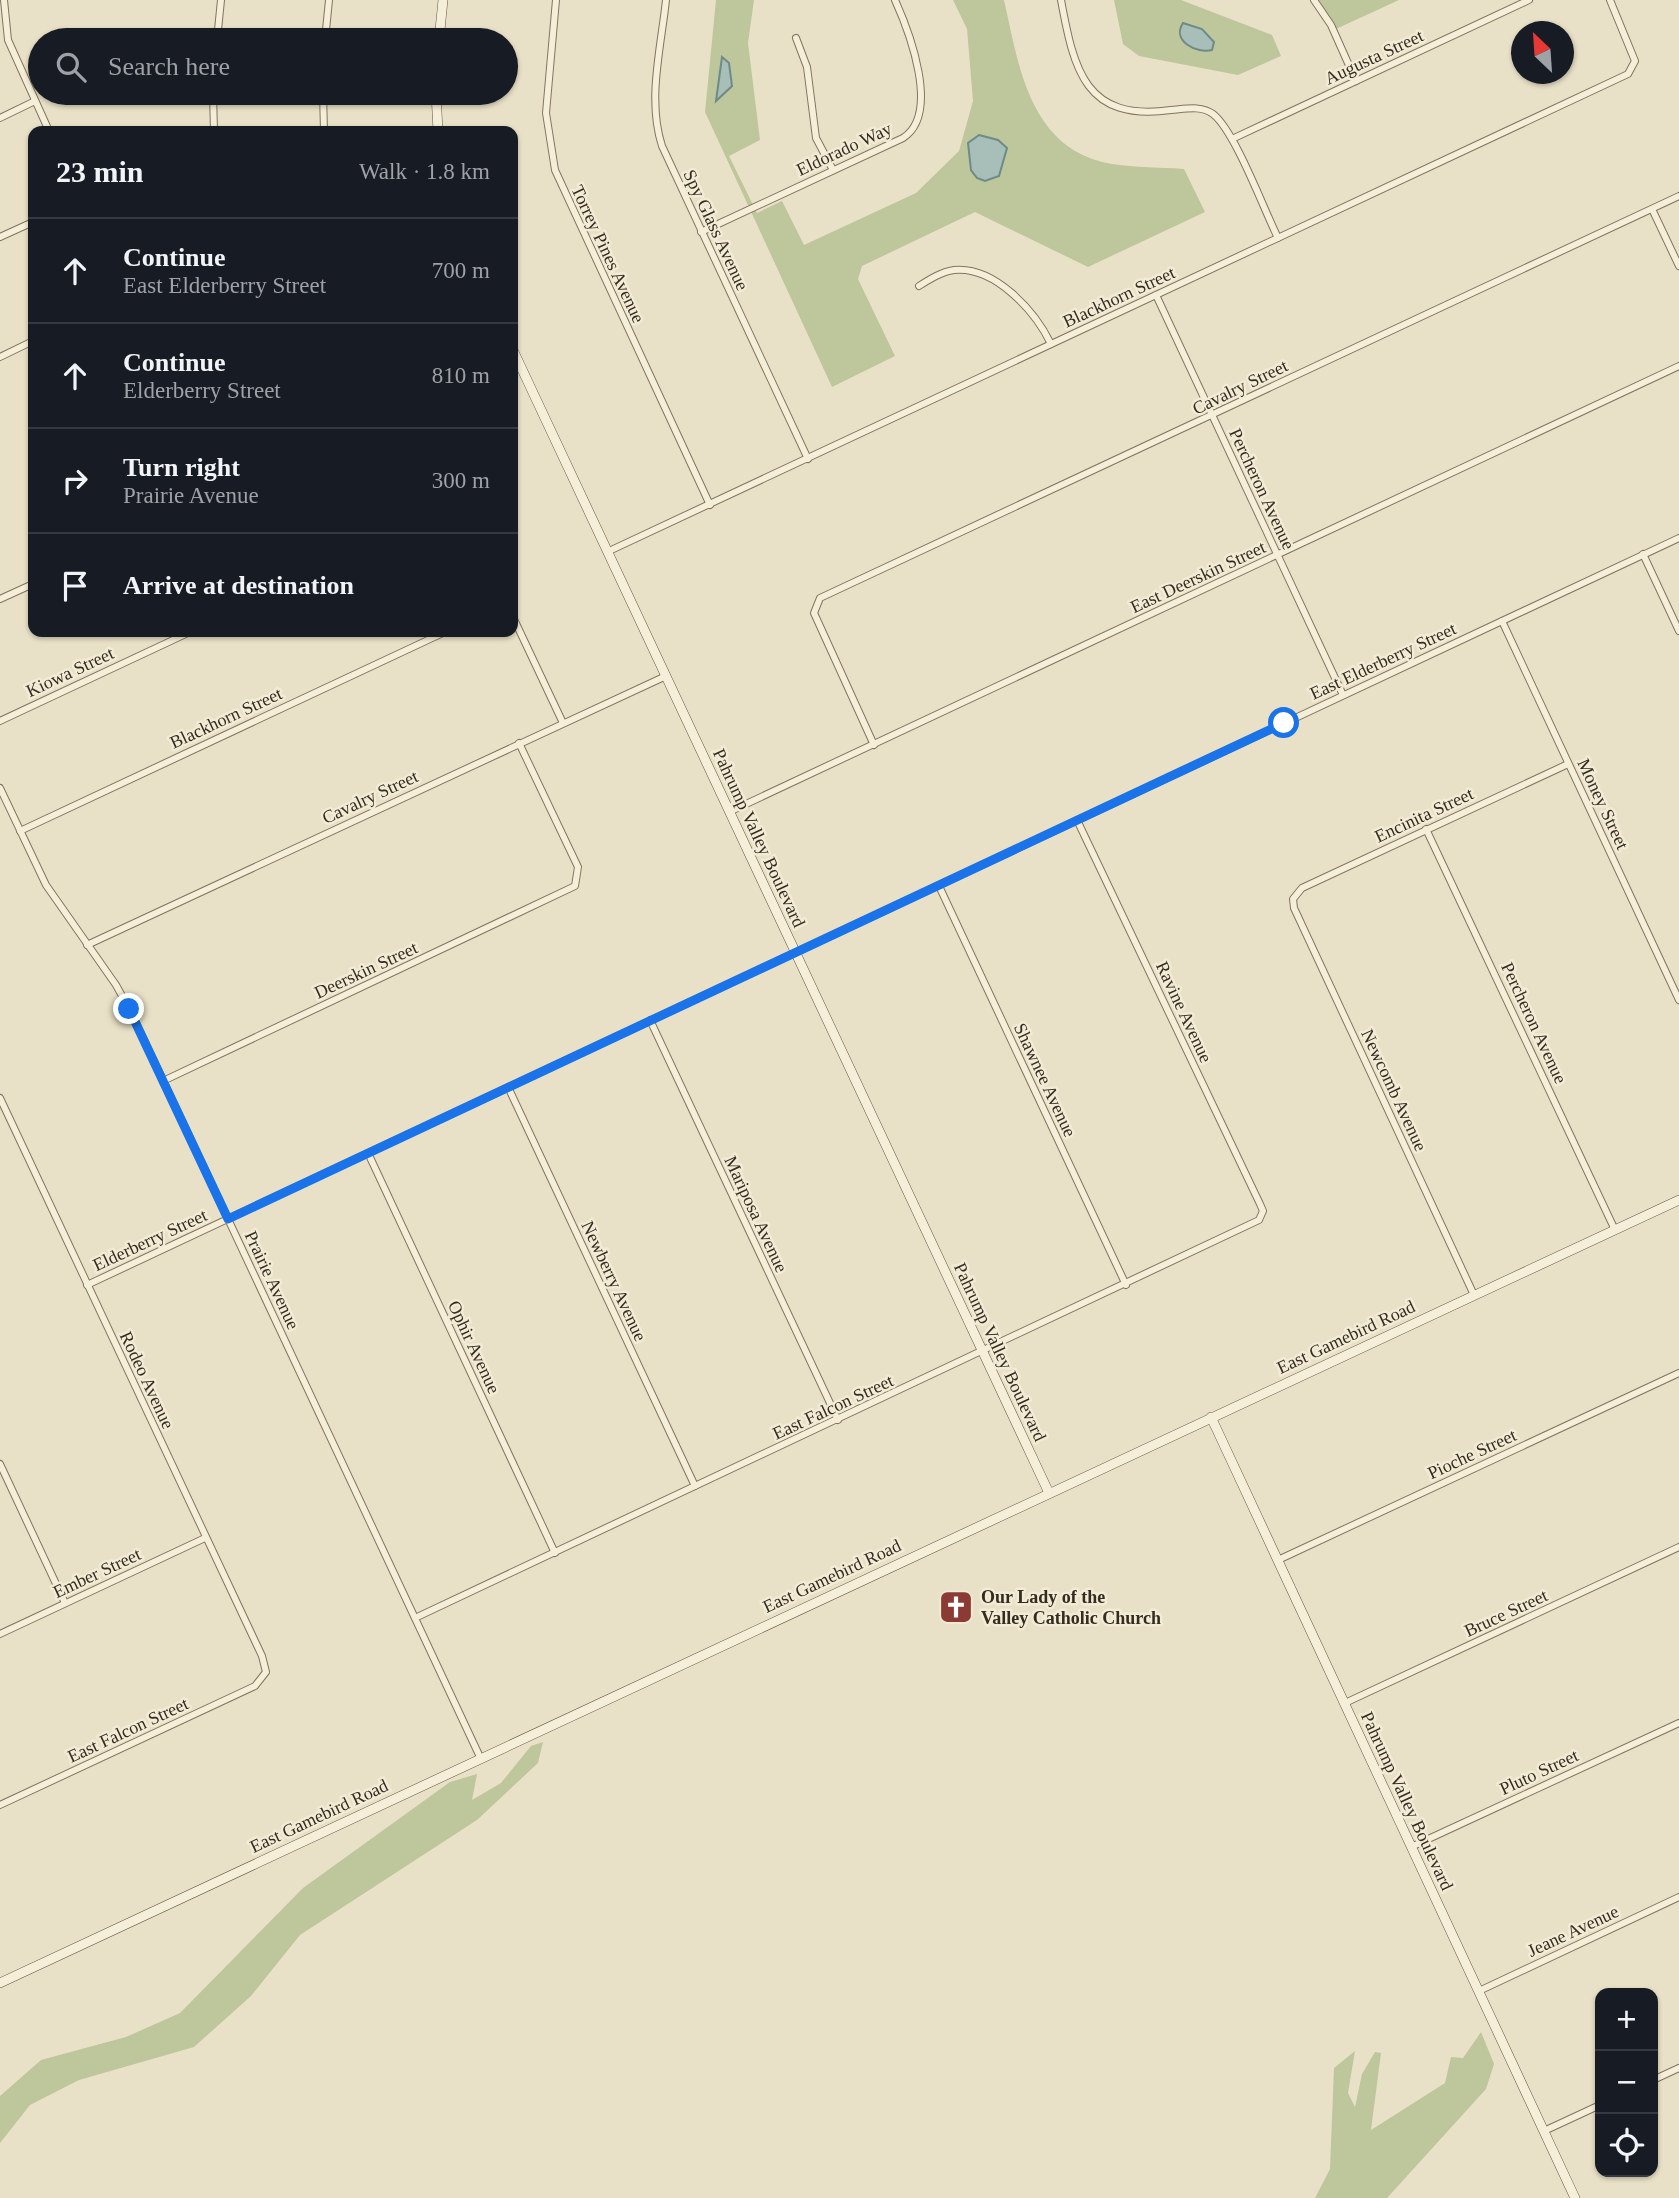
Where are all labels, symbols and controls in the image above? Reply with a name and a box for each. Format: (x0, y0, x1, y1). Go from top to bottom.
north arrow (1511, 21, 1574, 84)
street label: Augusta Street (1322, 25, 1426, 89)
search box (28, 28, 518, 105)
icon: search (52, 48, 90, 86)
text: Search here (108, 52, 230, 81)
street label: Eldorado Way (793, 118, 895, 180)
text: 23 min (56, 155, 144, 188)
text: Walk · 1.8 km (359, 159, 490, 184)
street label: Spy Glass Avenue (679, 167, 753, 293)
street label: Torrey Pines Avenue (567, 182, 649, 326)
text: Continue (123, 243, 226, 272)
icon: ahead (56, 252, 94, 290)
text: 700 m (432, 258, 490, 283)
street label: Blackhorn Street (1060, 262, 1178, 332)
text: East Elderberry Street (123, 273, 326, 298)
text: Continue (123, 348, 226, 377)
street label: Cavalry Street (1189, 355, 1291, 419)
icon: ahead (56, 357, 94, 395)
text: 810 m (432, 363, 490, 388)
text: Elderberry Street (123, 378, 281, 403)
street label: Percheron Avenue (1225, 425, 1299, 553)
text: Turn right (123, 453, 240, 482)
icon: right (56, 462, 94, 500)
text: 300 m (432, 468, 490, 493)
text: Prairie Avenue (123, 483, 259, 508)
street label: East Deerskin Street (1127, 537, 1269, 617)
icon: arrive (56, 567, 94, 605)
text: Arrive at destination (123, 571, 354, 600)
street label: East Elderberry Street (1307, 618, 1459, 704)
street label: Kiowa Street (23, 643, 117, 701)
street label: Blackhorn Street (167, 683, 285, 753)
route start (1268, 707, 1299, 738)
street label: Pahrump Valley Boulevard (709, 746, 809, 930)
street label: Money Street (1573, 756, 1633, 852)
street label: Cavalry Street (319, 766, 421, 828)
street label: Encinita Street (1372, 783, 1476, 847)
street label: Deerskin Street (311, 937, 421, 1003)
street label: Ravine Avenue (1152, 958, 1216, 1066)
street label: Percheron Avenue (1497, 959, 1571, 1087)
route end (113, 993, 144, 1024)
street label: Shawnee Avenue (1010, 1020, 1080, 1140)
street label: Newcomb Avenue (1357, 1026, 1431, 1154)
street label: Mariposa Avenue (720, 1153, 792, 1275)
street label: Elderberry Street (90, 1205, 210, 1275)
street label: Newberry Avenue (577, 1218, 651, 1344)
street label: Prairie Avenue (241, 1228, 303, 1332)
street label: Pahrump Valley Boulevard (950, 1260, 1050, 1444)
street label: East Gamebird Road (1274, 1296, 1418, 1378)
street label: Ophir Avenue (444, 1297, 504, 1397)
street label: Rodeo Avenue (116, 1328, 178, 1432)
street label: East Falcon Street (769, 1370, 897, 1444)
street label: Pioche Street (1425, 1425, 1519, 1483)
street label: East Gamebird Road (760, 1535, 904, 1617)
street label: Ember Street (50, 1544, 144, 1602)
street label: Bruce Street (1461, 1585, 1551, 1641)
place label: Our Lady of the Valley Catholic Church (981, 1587, 1161, 1628)
church icon: Our Lady of the Valley Catholic Church (937, 1588, 975, 1626)
street label: East Falcon Street (64, 1693, 192, 1767)
street label: Pahrump Valley Boulevard (1357, 1709, 1457, 1893)
street label: Pluto Street (1496, 1745, 1582, 1799)
street label: East Gamebird Road (247, 1775, 391, 1857)
street label: Jeane Avenue (1524, 1901, 1622, 1961)
map controls (1595, 1988, 1658, 2177)
button: + (1595, 1988, 1658, 2051)
button: − (1595, 2051, 1658, 2114)
button: locate (1595, 2114, 1658, 2177)

